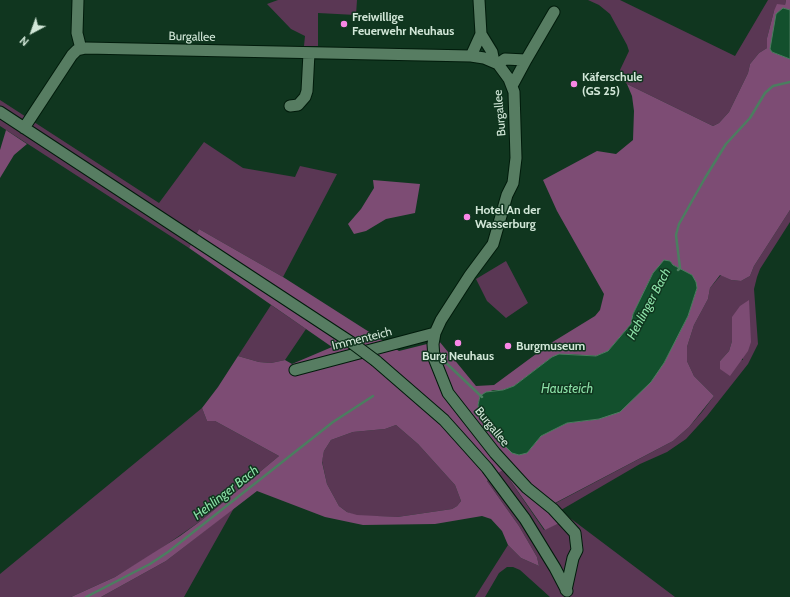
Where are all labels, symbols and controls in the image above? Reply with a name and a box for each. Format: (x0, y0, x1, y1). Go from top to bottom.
place label: Freiwillige Feuerwehr Neuhaus (352, 10, 454, 38)
north arrow (12, 12, 52, 52)
marker: Freiwillige Feuerwehr Neuhaus (339, 19, 349, 29)
street label: Burgallee (169, 29, 215, 45)
text: N (17, 33, 32, 49)
place label: Käferschule (GS 25) (582, 70, 643, 98)
marker: Käferschule (GS 25) (569, 79, 579, 89)
street label: Burgallee (491, 89, 509, 137)
place label: Hotel An der Wasserburg (475, 203, 540, 231)
marker: Hotel An der Wasserburg (462, 212, 472, 222)
water label: Hehlinger Bach (624, 266, 674, 342)
street label: Immenteich (330, 325, 394, 353)
marker: Burg Neuhaus (453, 338, 463, 348)
place label: Burgmuseum (516, 339, 585, 353)
marker: Burgmuseum (503, 341, 513, 351)
place label: Burg Neuhaus (422, 349, 494, 363)
water label: Hausteich (541, 381, 593, 397)
street label: Burgallee (472, 404, 512, 450)
water label: Hehlinger Bach (190, 463, 262, 523)

